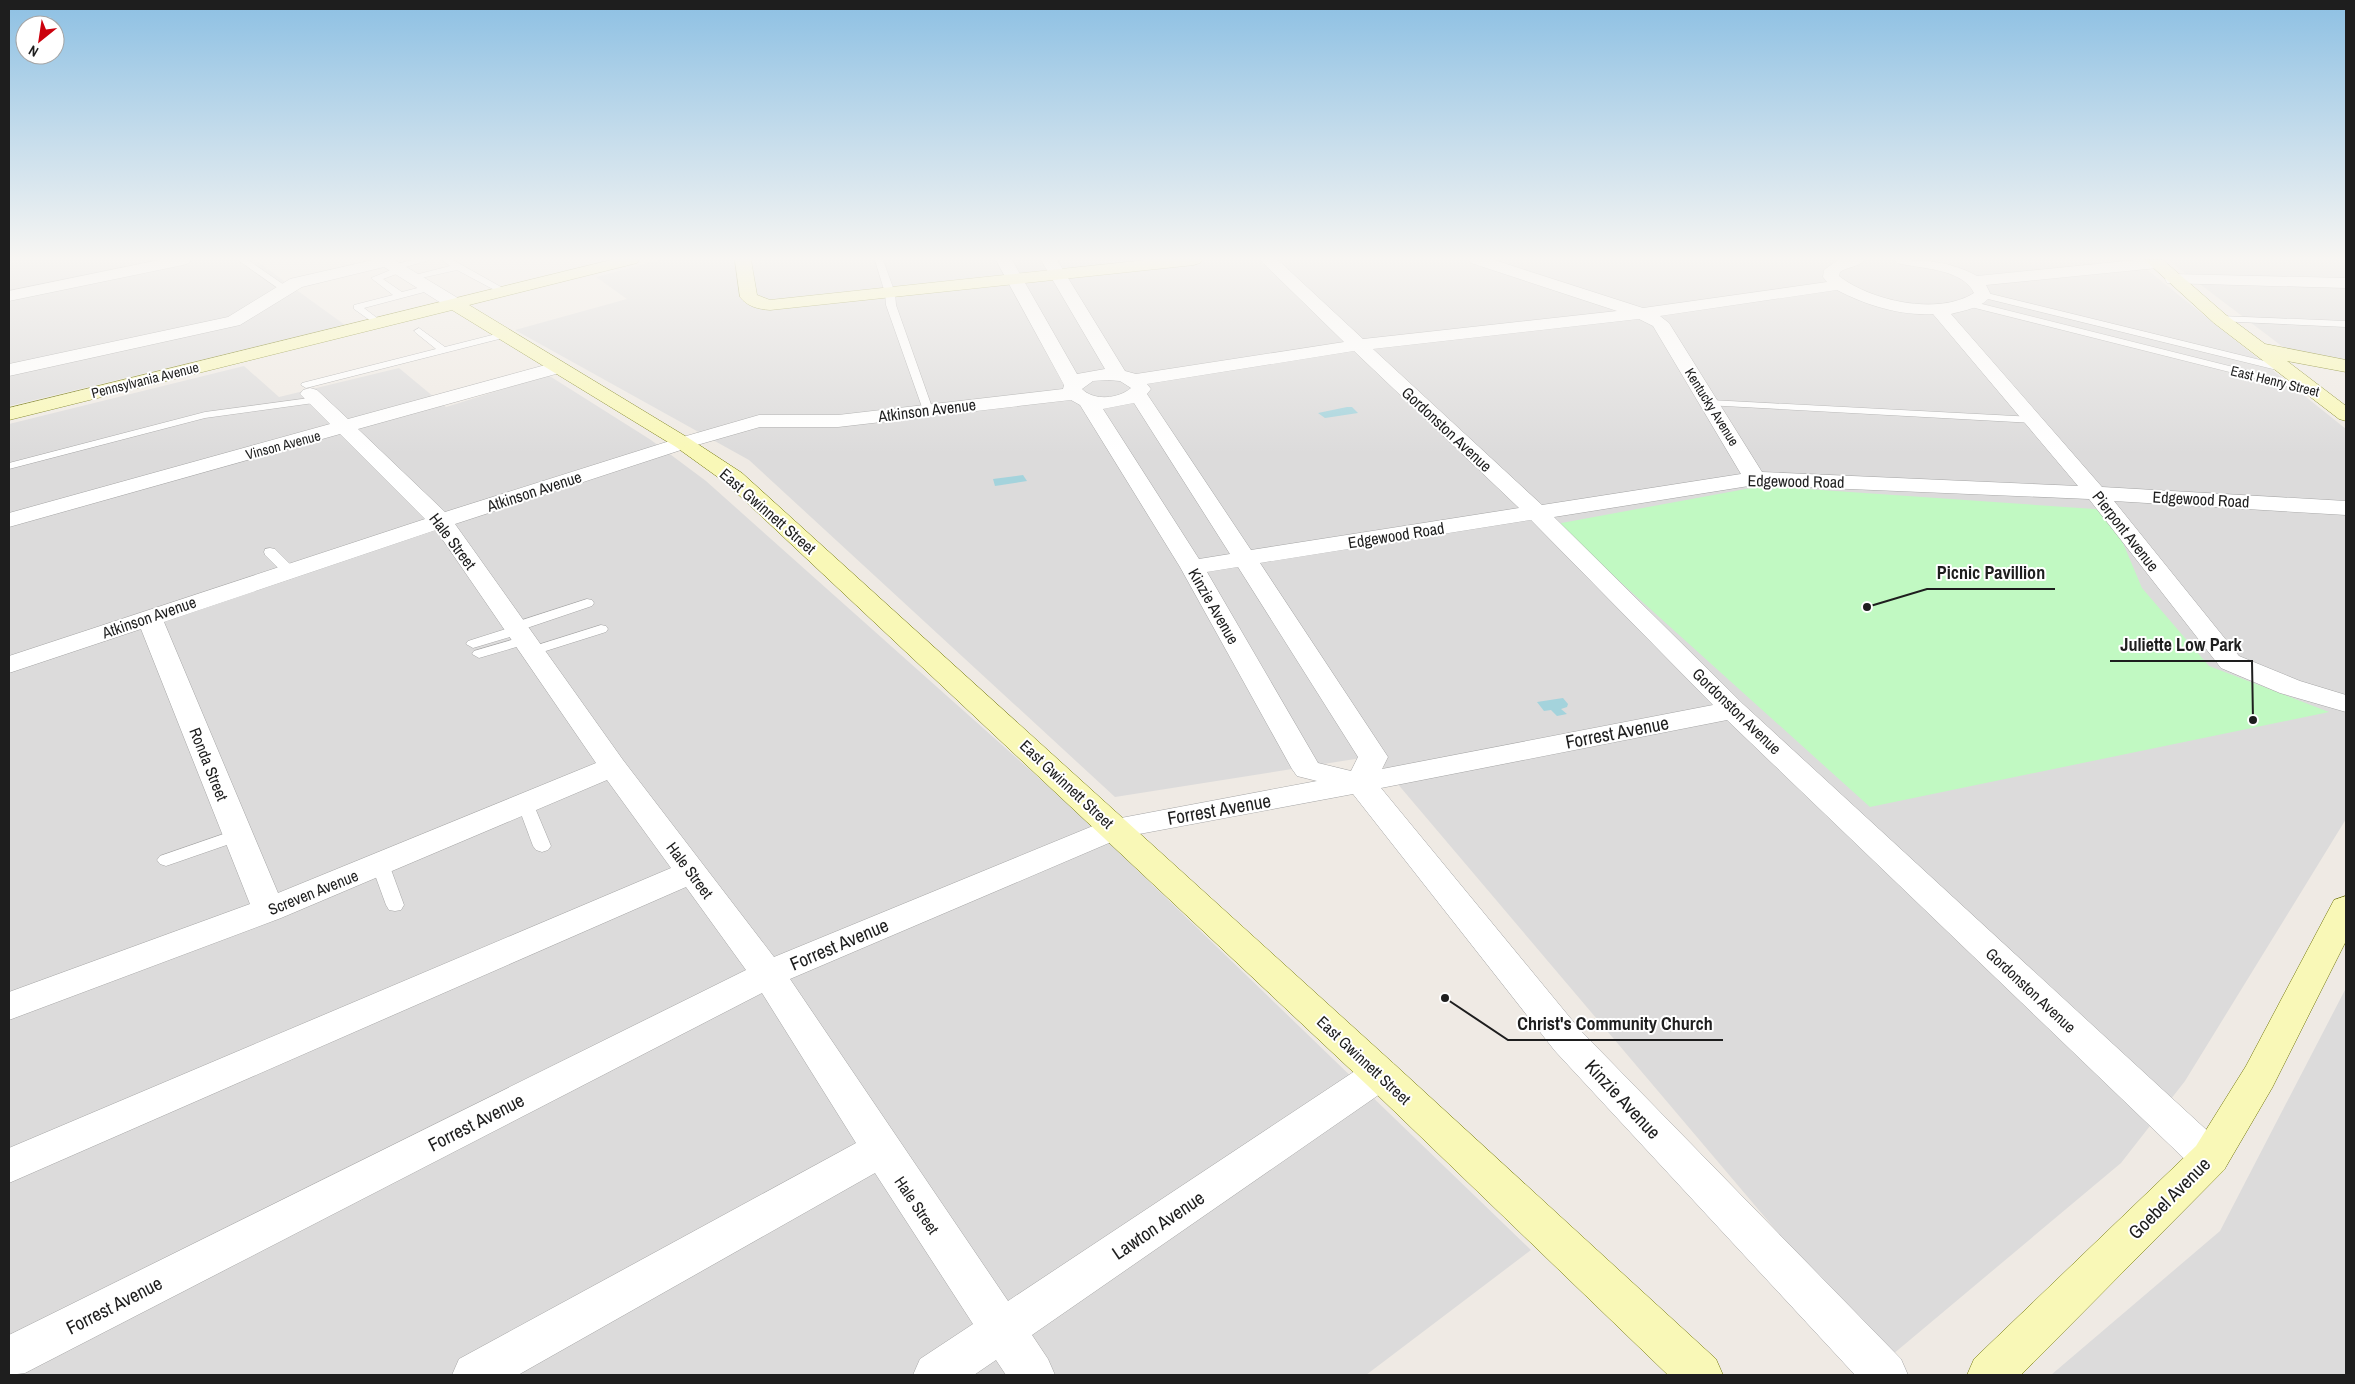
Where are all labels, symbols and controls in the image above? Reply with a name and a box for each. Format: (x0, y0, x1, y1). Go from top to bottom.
north arrow (15, 15, 65, 65)
text: N (25, 41, 42, 61)
street label: Pennsylvania Avenue (89, 358, 201, 402)
street label: East Henry Street (2229, 361, 2321, 401)
street label: Kentucky Avenue (1681, 365, 1743, 449)
street label: Gordonston Avenue (1397, 381, 1497, 477)
street label: Atkinson Avenue (876, 393, 977, 427)
street label: Vinson Avenue (244, 426, 322, 464)
street label: East Gwinnett Street (715, 463, 821, 559)
street label: Atkinson Avenue (483, 465, 584, 517)
street label: Edgewood Road (1747, 469, 1845, 493)
street label: Edgewood Road (2152, 485, 2250, 513)
street label: Pierpont Avenue (2088, 486, 2164, 576)
street label: Hale Street (424, 508, 482, 574)
street label: Edgewood Road (1346, 517, 1446, 553)
callout: Picnic Pavillion (1927, 556, 2055, 589)
text: Picnic Pavillion (1937, 560, 2045, 585)
street label: Kinzie Avenue (1183, 564, 1245, 648)
street label: Atkinson Avenue (98, 591, 199, 644)
callout: Juliette Low Park (2110, 628, 2252, 661)
text: Juliette Low Park (2120, 632, 2242, 657)
street label: Gordonston Avenue (1688, 663, 1786, 759)
street label: Forrest Avenue (1563, 709, 1671, 755)
street label: Ronda Street (184, 724, 234, 804)
street label: East Gwinnett Street (1015, 735, 1119, 834)
street label: Forrest Avenue (1165, 787, 1273, 831)
street label: Hale Street (661, 837, 719, 903)
street label: Screven Avenue (265, 864, 361, 920)
street label: Forrest Avenue (786, 912, 892, 976)
street label: Gordonston Avenue (1981, 942, 2081, 1038)
callout: Christ's Community Church (1508, 1007, 1723, 1040)
street label: East Gwinnett Street (1312, 1011, 1416, 1110)
text: Christ's Community Church (1517, 1011, 1713, 1036)
street label: Kinzie Avenue (1579, 1053, 1667, 1145)
street label: Forrest Avenue (423, 1087, 529, 1157)
street label: Goebel Avenue (2122, 1151, 2216, 1245)
street label: Hale Street (890, 1172, 945, 1239)
street label: Lawton Avenue (1107, 1185, 1209, 1265)
street label: Forrest Avenue (61, 1270, 167, 1340)

